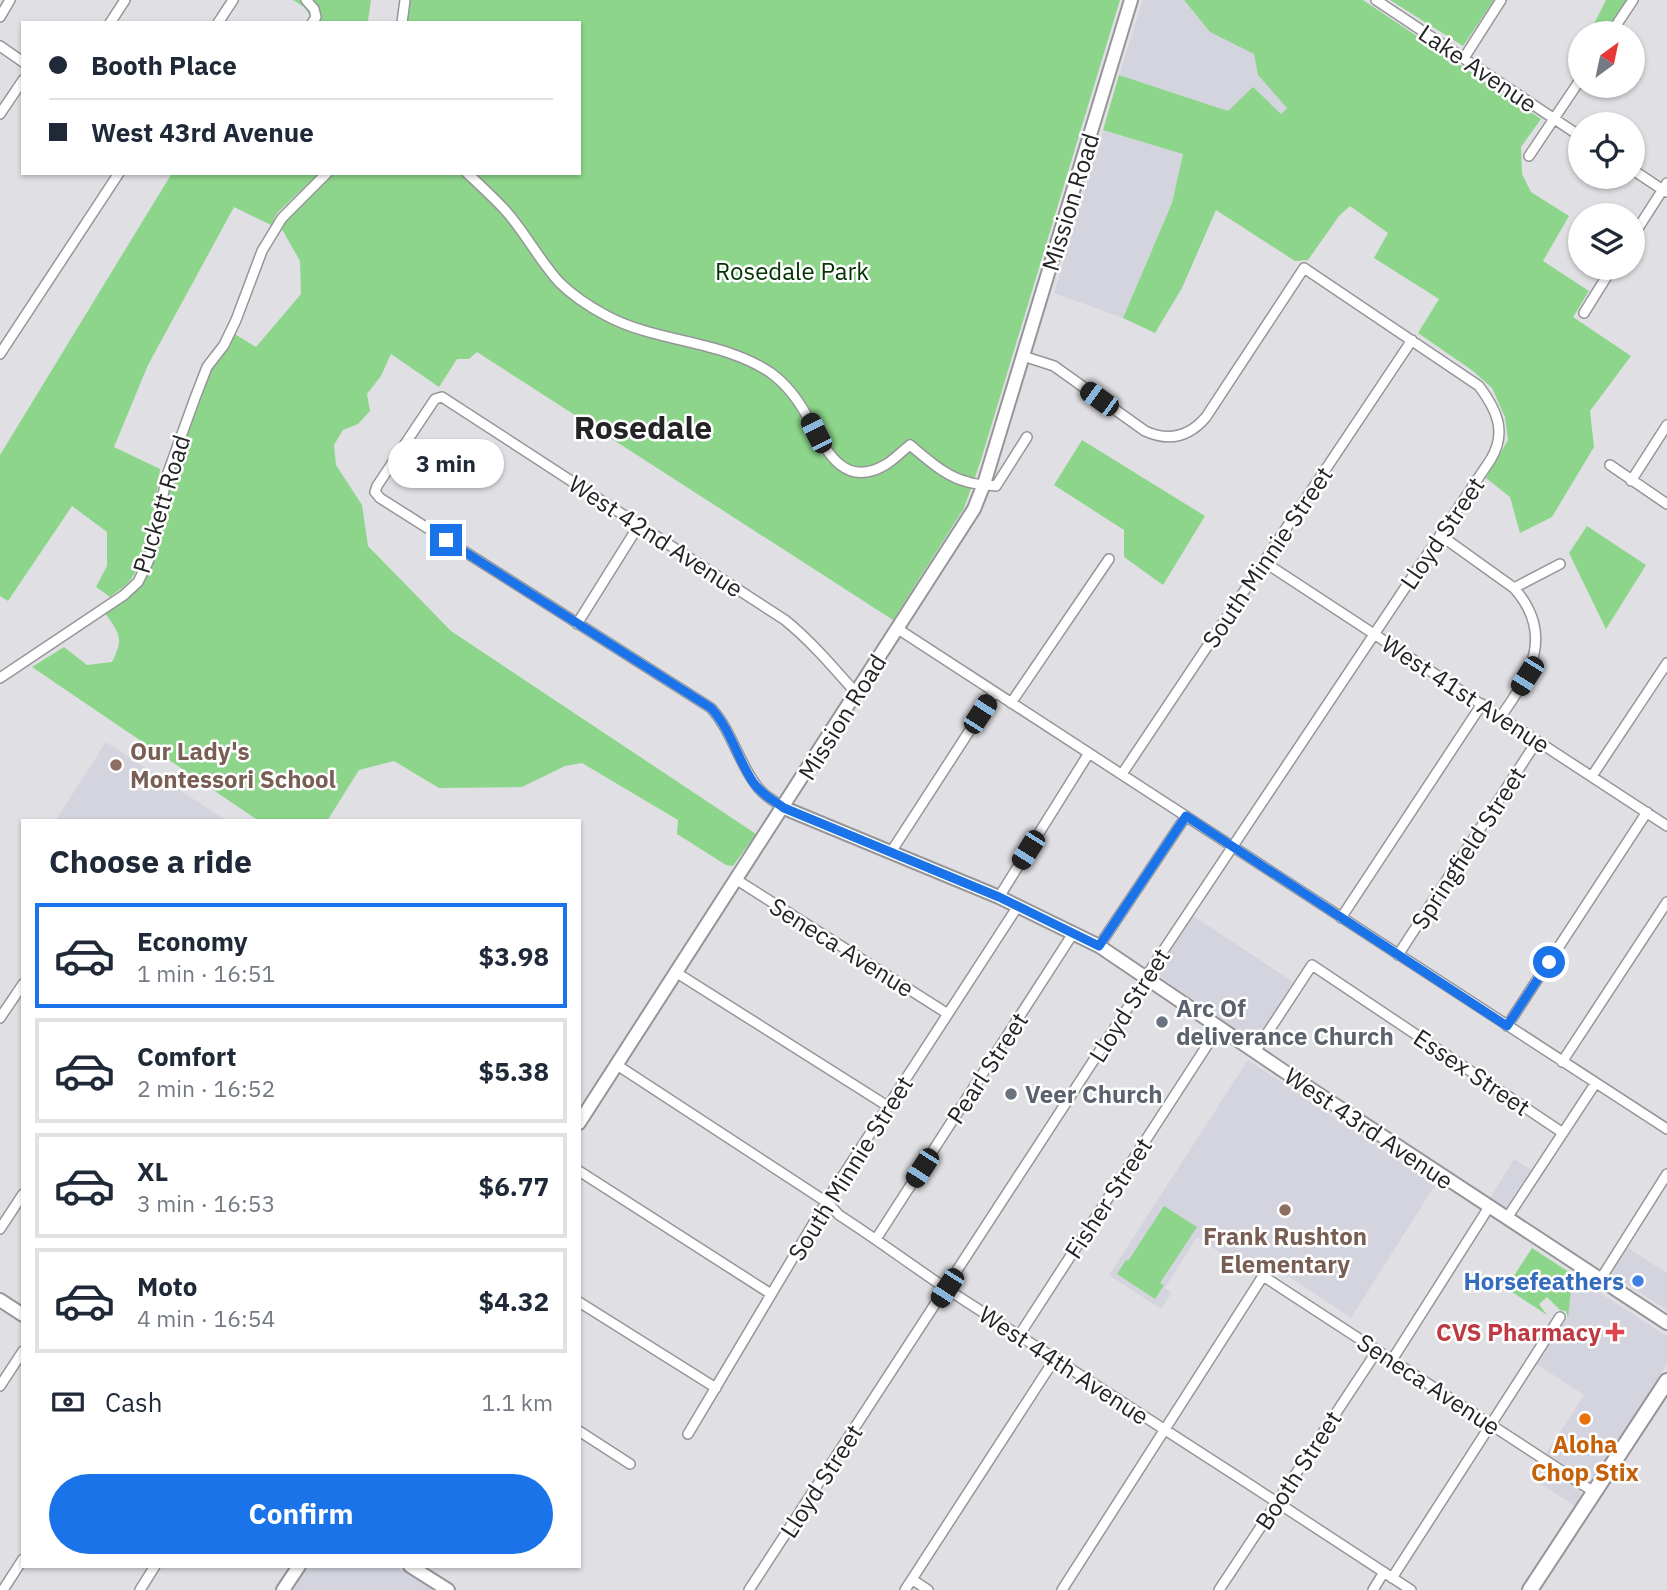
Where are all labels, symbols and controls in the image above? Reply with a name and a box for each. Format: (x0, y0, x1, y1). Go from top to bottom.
street label: Lake Avenue (1413, 17, 1543, 119)
north arrow (1568, 21, 1645, 98)
map controls (1568, 21, 1645, 280)
text: Booth Place (91, 48, 237, 82)
button: locate (1568, 112, 1645, 189)
text: West 43rd Avenue (91, 115, 314, 149)
street label: Mission Road (1034, 129, 1106, 275)
button: layers (1568, 203, 1645, 280)
park label: Rosedale Park (715, 255, 869, 287)
car (1076, 378, 1123, 420)
district label: Rosedale (574, 406, 712, 448)
car (798, 410, 835, 456)
street label: Puckett Road (125, 431, 197, 577)
callout: 3 min (388, 438, 504, 488)
text: 3 min (416, 448, 476, 478)
street label: South Minnie Street (1194, 460, 1340, 654)
street label: West 42nd Avenue (563, 468, 749, 604)
street label: Lloyd Street (1393, 471, 1491, 595)
route end (430, 524, 462, 556)
street label: West 41st Avenue (1376, 628, 1556, 760)
street label: Mission Road (791, 648, 893, 786)
car (1507, 653, 1548, 699)
car (960, 691, 1001, 737)
place label: Our Lady's Montessori School (130, 735, 336, 795)
marker: Our Lady's Montessori School (108, 757, 124, 773)
street label: Springfield Street (1403, 761, 1533, 935)
car (1008, 827, 1049, 873)
text: Choose a ride (49, 840, 252, 882)
street label: Seneca Avenue (764, 890, 920, 1004)
icon: car (53, 924, 116, 987)
text: Economy (137, 924, 248, 958)
text: $3.98 (479, 939, 549, 973)
street label: Lloyd Street (1081, 942, 1177, 1068)
route start (1533, 946, 1565, 978)
text: 1 min · 16:51 (137, 958, 275, 988)
place label: Arc Of deliverance Church (1176, 992, 1394, 1052)
street label: Pearl Street (939, 1006, 1035, 1130)
marker: Arc Of deliverance Church (1154, 1014, 1170, 1030)
street label: Essex Street (1408, 1021, 1536, 1123)
icon: car (53, 1039, 116, 1102)
text: Comfort (137, 1039, 236, 1073)
text: $5.38 (479, 1054, 549, 1088)
street label: West 43rd Avenue (1278, 1060, 1460, 1196)
street label: South Minnie Street (780, 1070, 920, 1266)
text: 2 min · 16:52 (137, 1073, 275, 1103)
place label: Veer Church (1025, 1078, 1163, 1110)
marker: Veer Church (1003, 1086, 1019, 1102)
street label: Fisher Street (1057, 1131, 1159, 1265)
car (902, 1145, 943, 1191)
icon: car (53, 1154, 116, 1217)
text: XL (137, 1154, 168, 1188)
text: $6.77 (479, 1169, 549, 1203)
text: 3 min · 16:53 (137, 1188, 275, 1218)
marker: Frank Rushton Elementary (1277, 1202, 1293, 1218)
place label: Frank Rushton Elementary (1203, 1220, 1367, 1280)
car (927, 1265, 968, 1311)
place label: Horsefeathers (1463, 1265, 1624, 1297)
icon: car (53, 1269, 116, 1332)
text: Moto (137, 1269, 197, 1303)
marker: Horsefeathers (1630, 1273, 1646, 1289)
text: $4.32 (479, 1284, 549, 1318)
street label: West 44th Avenue (973, 1298, 1155, 1432)
text: 4 min · 16:54 (137, 1303, 275, 1333)
place label: CVS Pharmacy (1436, 1316, 1601, 1348)
marker: CVS Pharmacy (1607, 1324, 1623, 1340)
street label: Seneca Avenue (1351, 1326, 1507, 1442)
icon: cash (49, 1383, 87, 1421)
text: Cash (105, 1385, 162, 1419)
text: 1.1 km (482, 1387, 553, 1417)
street label: Booth Street (1248, 1404, 1348, 1536)
marker: Aloha Chop Stix (1577, 1411, 1593, 1427)
street label: Lloyd Street (772, 1418, 870, 1544)
place label: Aloha Chop Stix (1531, 1428, 1640, 1488)
button: Confirm (49, 1474, 553, 1554)

